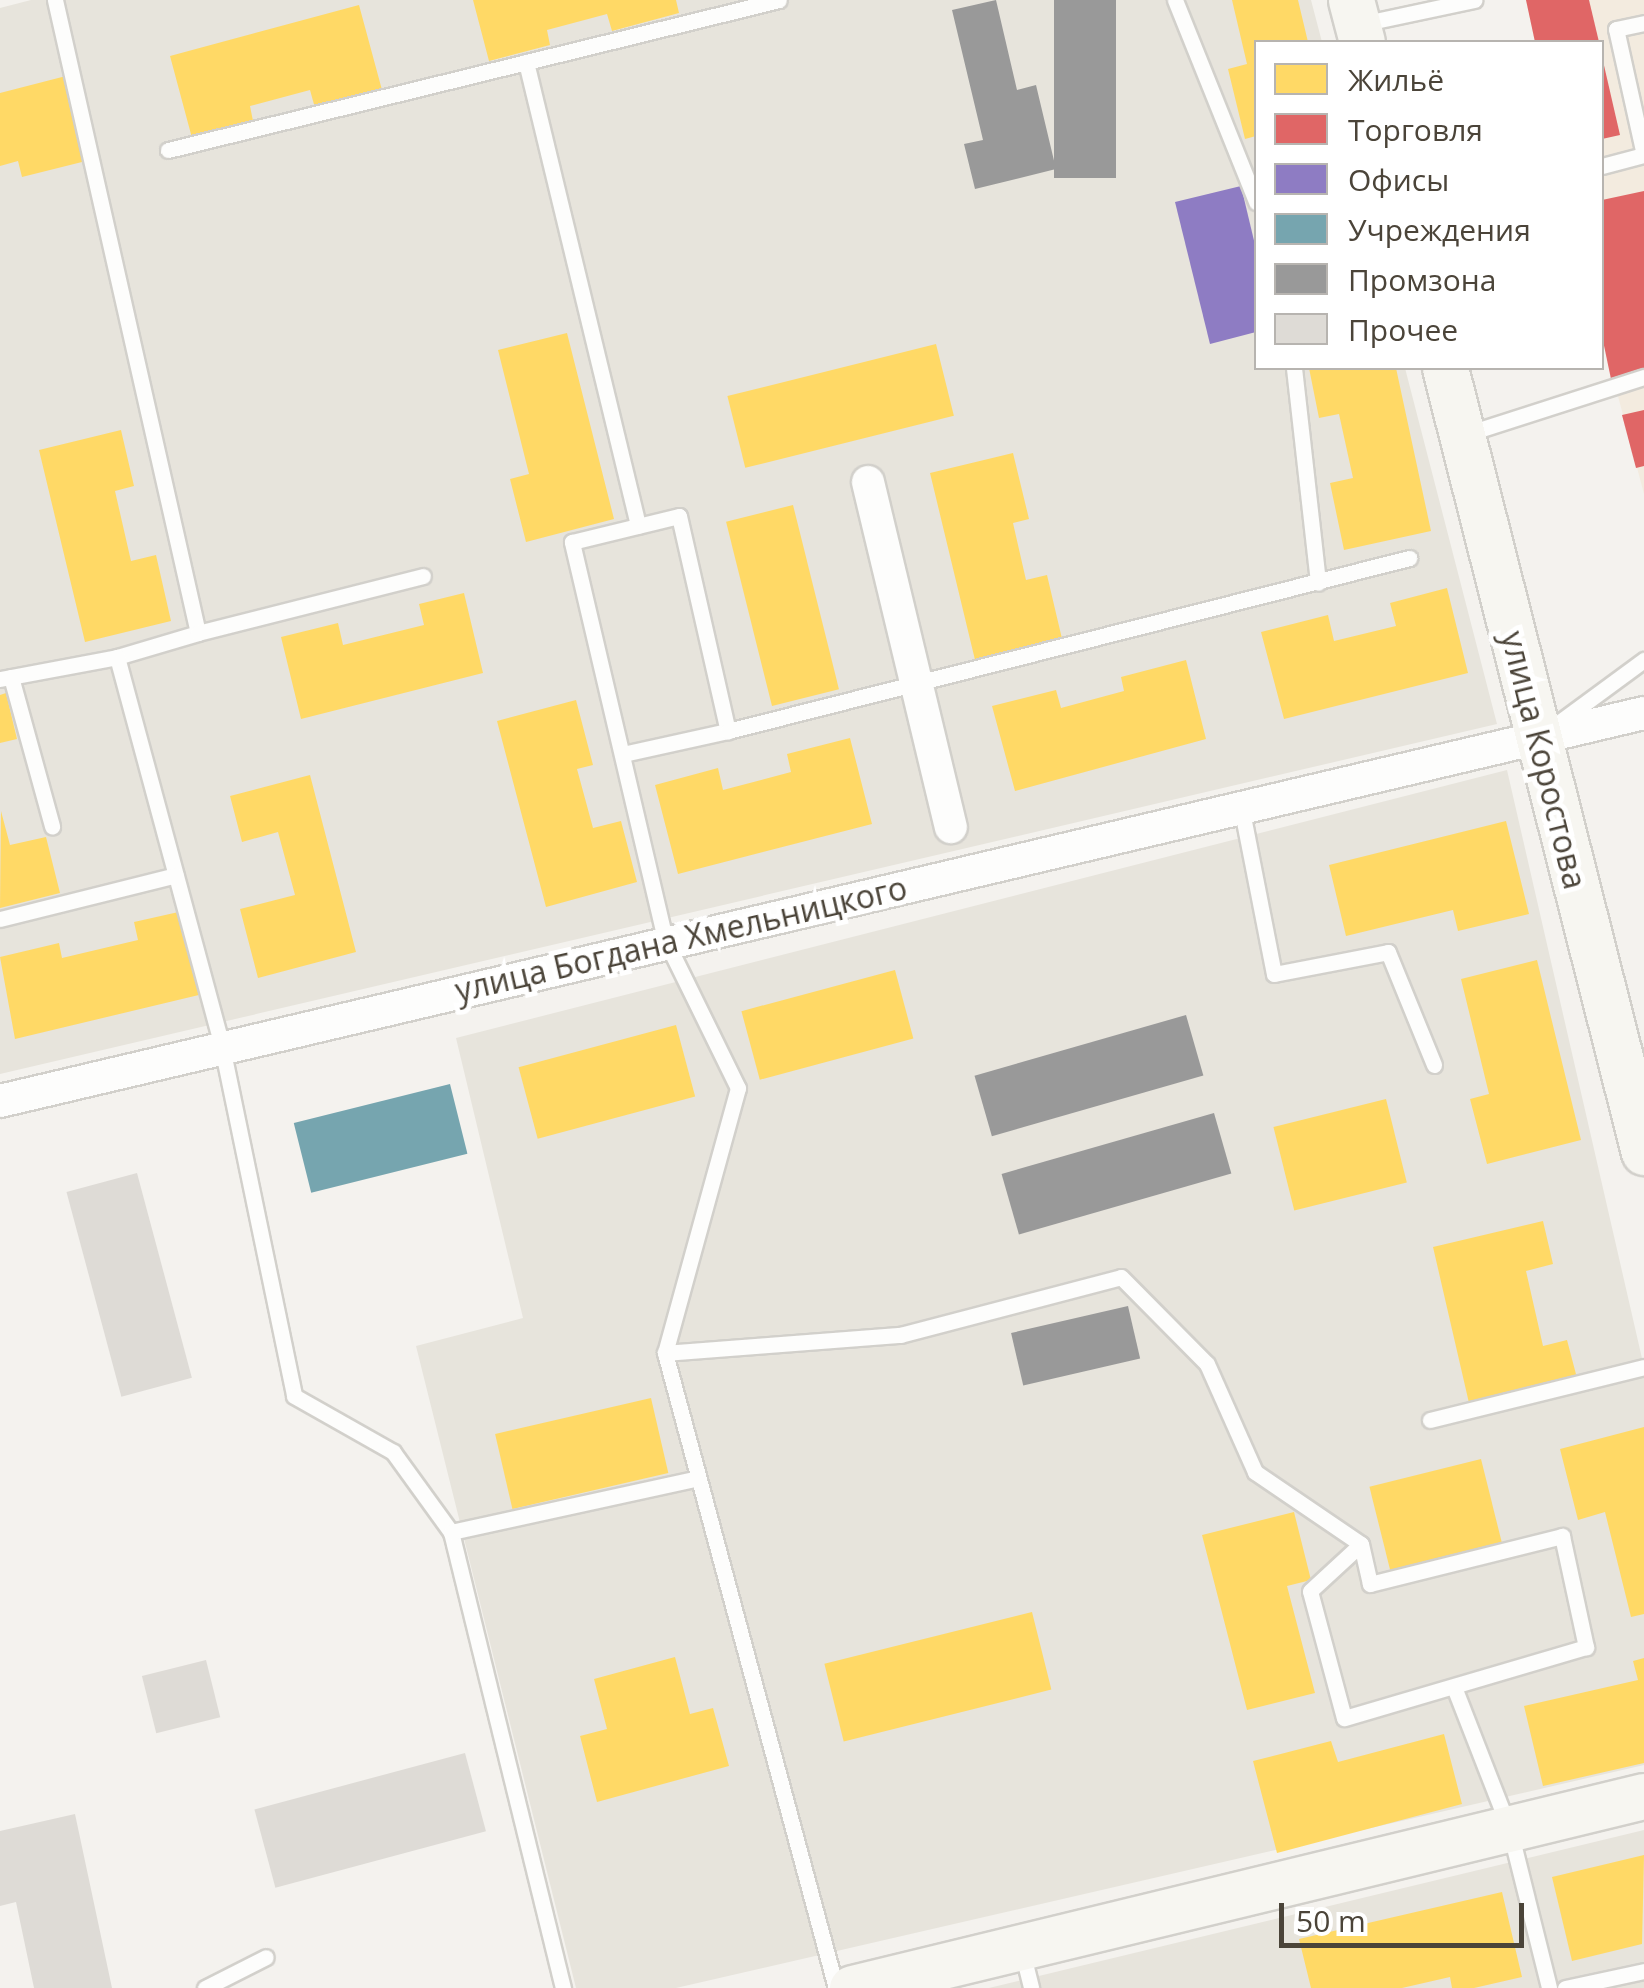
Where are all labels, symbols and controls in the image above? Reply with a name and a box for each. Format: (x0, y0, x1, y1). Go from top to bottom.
legend (1254, 40, 1604, 370)
text: Жильё (1348, 59, 1444, 100)
text: Торговля (1348, 109, 1483, 150)
text: Офисы (1348, 159, 1449, 200)
text: Учреждения (1348, 209, 1531, 250)
text: Промзона (1348, 259, 1496, 300)
text: Прочее (1348, 309, 1458, 350)
street label: улица Коростова (1493, 627, 1595, 893)
street label: улица Богдана Хмельницкого (451, 868, 911, 1010)
scale bar (1284, 1883, 1529, 1945)
text: 50 m (1296, 1900, 1366, 1941)

